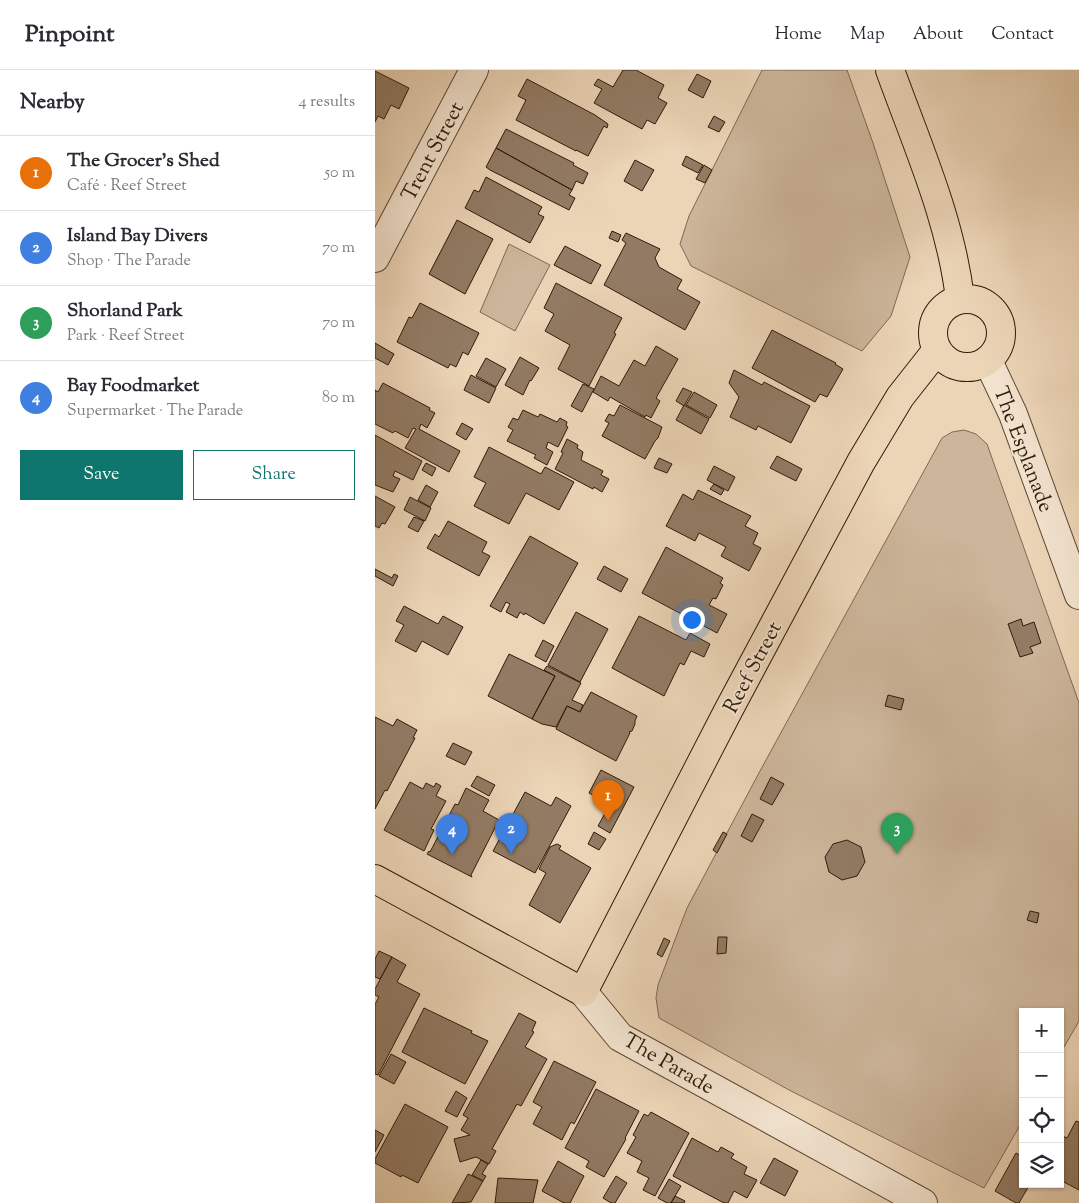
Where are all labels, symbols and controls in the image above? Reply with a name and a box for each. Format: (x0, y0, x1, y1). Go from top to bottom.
text: Pinpoint (25, 18, 114, 52)
text: Home (775, 22, 822, 48)
text: Map (850, 22, 885, 48)
text: About (913, 22, 963, 48)
text: Contact (991, 22, 1054, 48)
text: Nearby (20, 88, 85, 118)
text: 4 results (299, 91, 355, 114)
street label: Trent Street (395, 97, 473, 207)
text: The Grocer's Shed (67, 148, 220, 175)
text: 1 (33, 162, 39, 185)
text: 50 m (324, 162, 355, 185)
text: Café · Reef Street (67, 175, 187, 198)
text: Island Bay Divers (67, 223, 208, 250)
text: 2 (32, 237, 40, 260)
text: 70 m (322, 237, 355, 260)
text: Shop · The Parade (67, 250, 191, 273)
text: Shorland Park (67, 298, 183, 325)
text: 3 (33, 312, 39, 335)
text: 70 m (322, 312, 355, 335)
text: Park · Reef Street (67, 325, 185, 348)
text: Bay Foodmarket (67, 373, 199, 400)
street label: The Esplanade (984, 383, 1060, 517)
text: 4 (32, 387, 40, 410)
text: 80 m (322, 387, 355, 410)
text: Supermarket · The Parade (67, 400, 243, 423)
button: Save (20, 450, 183, 500)
button: Share (193, 450, 355, 500)
your location (679, 607, 705, 633)
street label: Reef Street (717, 617, 790, 719)
pin: 1 (592, 780, 624, 821)
pin: 2 (495, 813, 527, 854)
pin: 3 (881, 813, 913, 854)
pin: 4 (436, 814, 468, 855)
map controls (1019, 1008, 1064, 1188)
button: + (1019, 1008, 1064, 1053)
street label: The Parade (617, 1027, 719, 1103)
button: − (1019, 1053, 1064, 1098)
button: locate (1019, 1098, 1064, 1143)
button: layers (1019, 1143, 1064, 1188)

